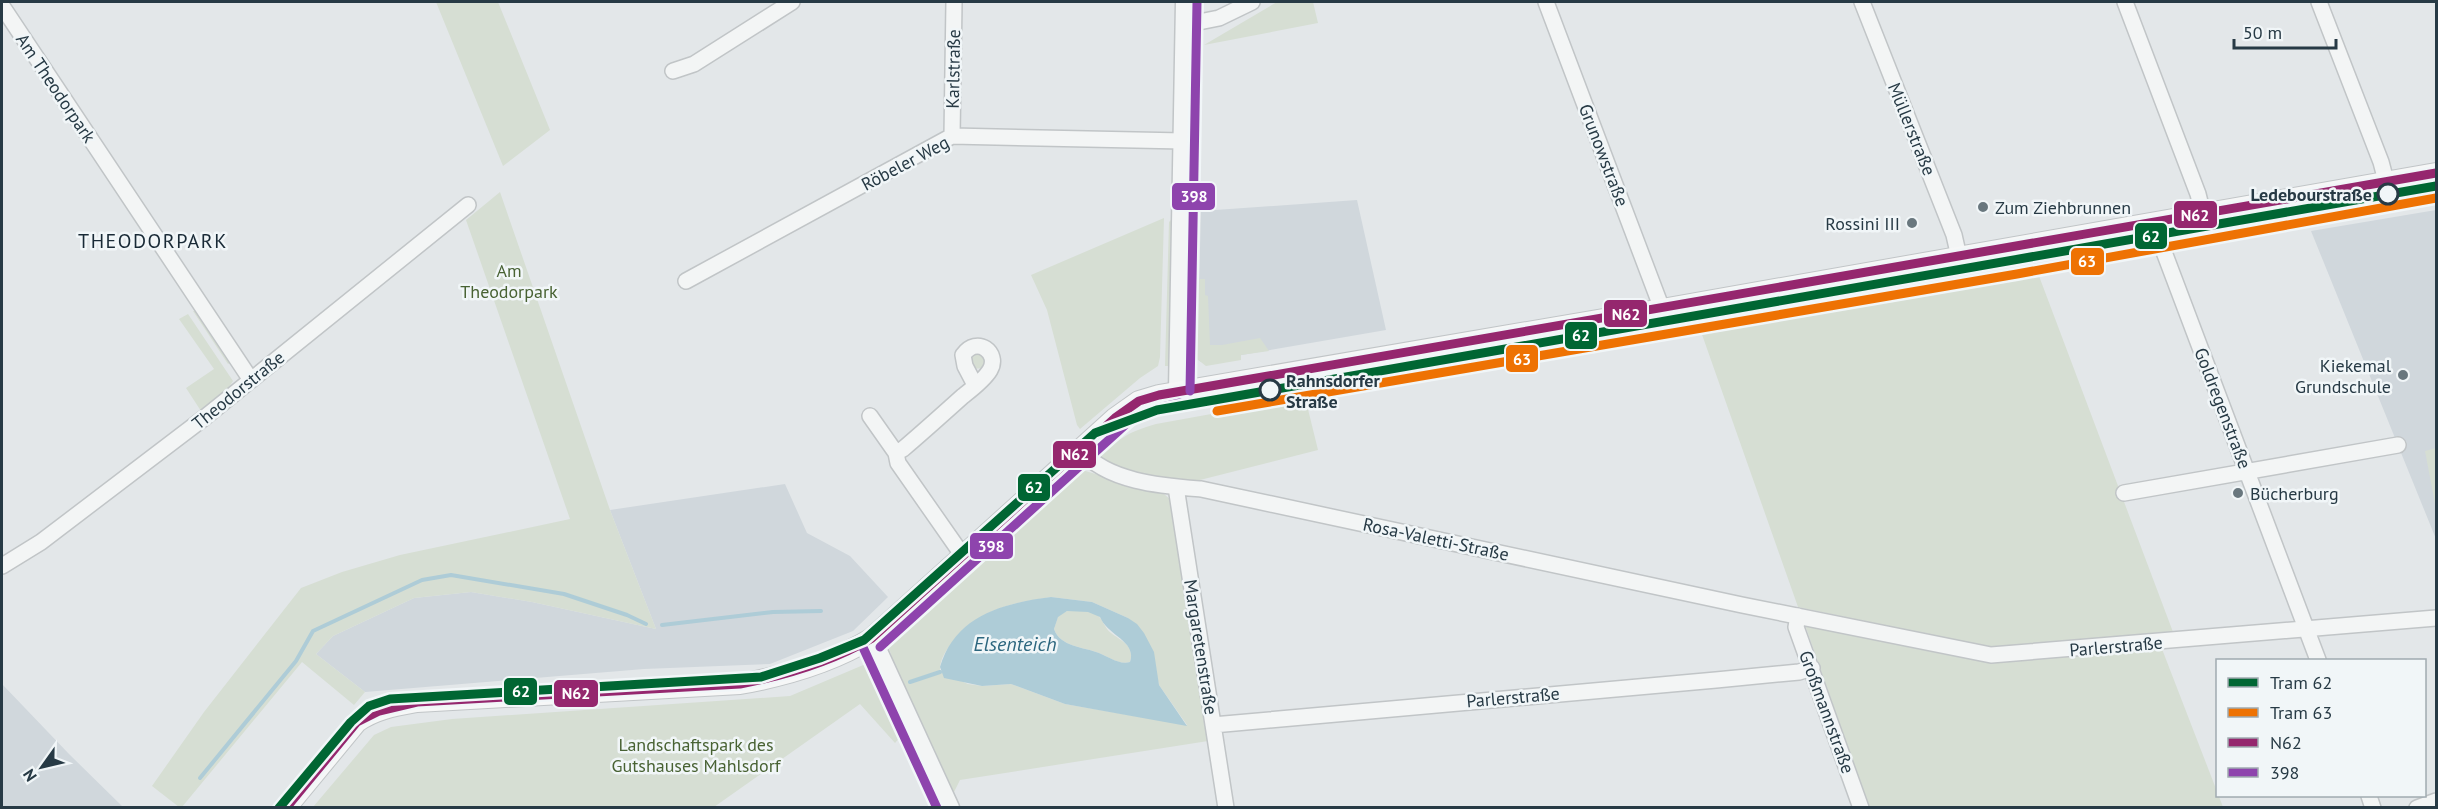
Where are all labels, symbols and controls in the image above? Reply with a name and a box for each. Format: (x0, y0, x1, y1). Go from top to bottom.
scale bar (2234, 12, 2336, 50)
text: 50 m (2243, 21, 2282, 44)
street label: Am Theodorpark (11, 29, 101, 147)
street label: Karlstraße (941, 29, 965, 109)
street label: Müllerstraße (1883, 79, 1941, 179)
street label: Grunowstraße (1574, 101, 1634, 209)
street label: Röbeler Weg (857, 130, 953, 196)
line badge: 398 (1171, 182, 1216, 211)
place label: Ledebourstraße (2250, 183, 2372, 206)
marker: Ledebourstraße (2377, 183, 2399, 205)
text: 398 (1180, 186, 1208, 206)
place label: Zum Ziehbrunnen (1995, 196, 2131, 219)
marker: Zum Ziehbrunnen (1976, 200, 1990, 214)
line badge: N62 (2173, 200, 2218, 229)
text: N62 (2181, 205, 2209, 225)
place label: Rossini III (1825, 212, 1900, 235)
marker: Rossini III (1905, 216, 1919, 230)
line badge: 62 (2134, 222, 2168, 250)
text: 62 (2142, 226, 2160, 246)
district label: THEODORPARK (78, 228, 228, 254)
line badge: 63 (2070, 247, 2105, 276)
text: 63 (2078, 251, 2096, 271)
park label: Am Theodorpark (460, 259, 558, 303)
line badge: N62 (1603, 299, 1648, 328)
text: N62 (1612, 304, 1640, 324)
line badge: 62 (1564, 321, 1598, 350)
text: 62 (1572, 325, 1590, 345)
line badge: 63 (1505, 344, 1539, 373)
street label: Goldregenstraße (2189, 344, 2257, 472)
street label: Theodorstraße (187, 346, 289, 434)
text: 63 (1513, 349, 1531, 369)
place label: Kiekemal Grundschule (2295, 354, 2392, 398)
marker: Kiekemal Grundschule (2396, 368, 2410, 382)
place label: Rahnsdorfer Straße (1286, 369, 1380, 413)
marker: Rahnsdorfer Straße (1259, 379, 1281, 401)
line badge: N62 (1052, 440, 1097, 469)
text: N62 (1061, 444, 1089, 464)
line badge: 62 (1017, 473, 1051, 502)
text: 62 (1025, 477, 1043, 497)
place label: Bücherburg (2250, 482, 2339, 505)
marker: Bücherburg (2231, 486, 2245, 500)
street label: Rosa-Valetti-Straße (1361, 512, 1511, 566)
line badge: 398 (969, 532, 1014, 560)
text: 398 (977, 536, 1005, 556)
street label: Margaretenstraße (1179, 578, 1223, 716)
street label: Parlerstraße (2068, 630, 2164, 662)
water label: Elsenteich (974, 631, 1056, 657)
street label: Großmannstraße (1794, 647, 1860, 777)
legend (2216, 659, 2426, 797)
text: Tram 62 (2270, 671, 2332, 694)
line badge: 62 (503, 677, 538, 706)
line badge: N62 (553, 679, 599, 708)
text: 62 (512, 681, 530, 701)
street label: Parlerstraße (1465, 681, 1561, 713)
text: N62 (562, 683, 590, 703)
text: Tram 63 (2270, 701, 2332, 724)
text: N62 (2270, 731, 2302, 754)
park label: Landschaftspark des Gutshauses Mahlsdorf (611, 733, 782, 777)
north arrow (12, 737, 72, 797)
text: 398 (2270, 761, 2299, 784)
text: N (18, 765, 41, 785)

